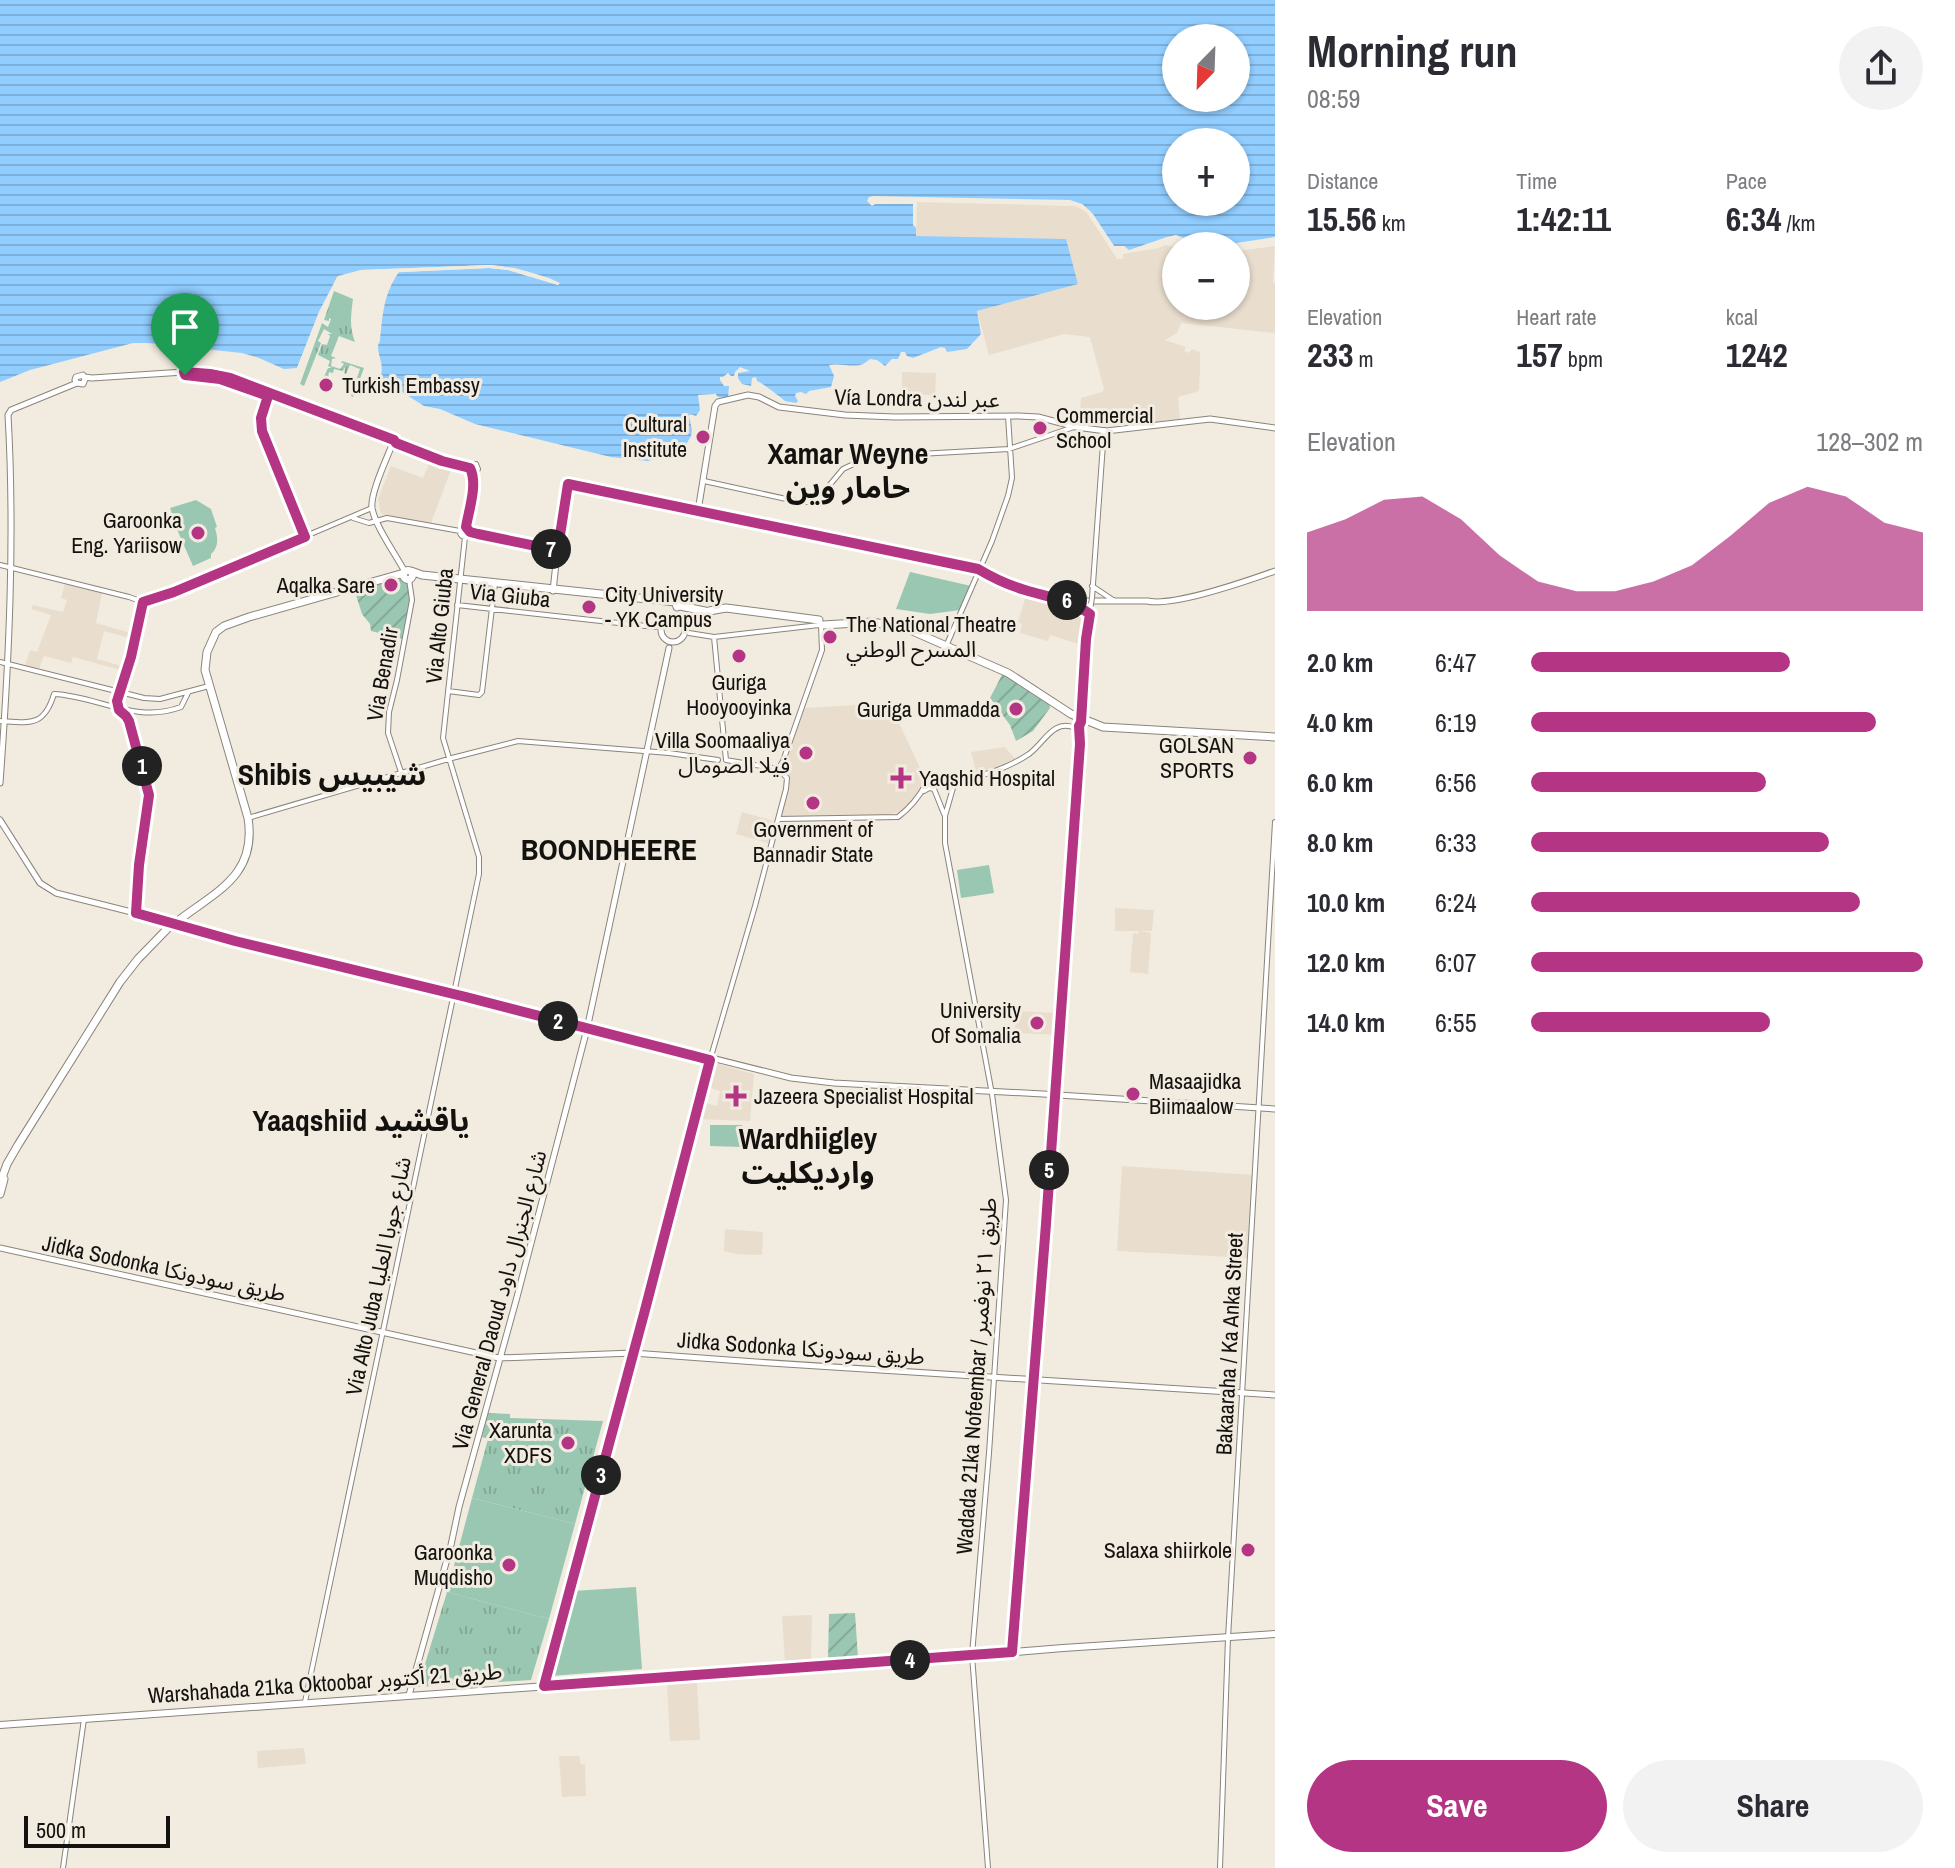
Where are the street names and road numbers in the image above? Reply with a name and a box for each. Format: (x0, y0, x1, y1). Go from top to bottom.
street label: Vía Londra عبر لندن (834, 382, 1000, 414)
street label: Via Alto Giuba (418, 567, 460, 685)
street label: Via Giuba (468, 576, 552, 614)
street label: Via Benadir (359, 625, 405, 723)
street label: Via General Daoud شارع الجنرال داود (444, 1147, 555, 1454)
street label: Via Alto Juba شارع جوبا العليا (338, 1154, 420, 1399)
street label: Wadada 21ka Nofeembar / طريق ٢١ نوفمبر (949, 1197, 1003, 1555)
street label: Jidka Sodonka طريق سودونكا (40, 1228, 288, 1308)
street label: Bakaaraha / Ka Anka Street (1208, 1232, 1250, 1456)
street label: Jidka Sodonka طريق سودونكا (676, 1324, 926, 1372)
street label: Warshahada 21ka Oktoobar طريق 21 أكتوبر (147, 1656, 503, 1710)

